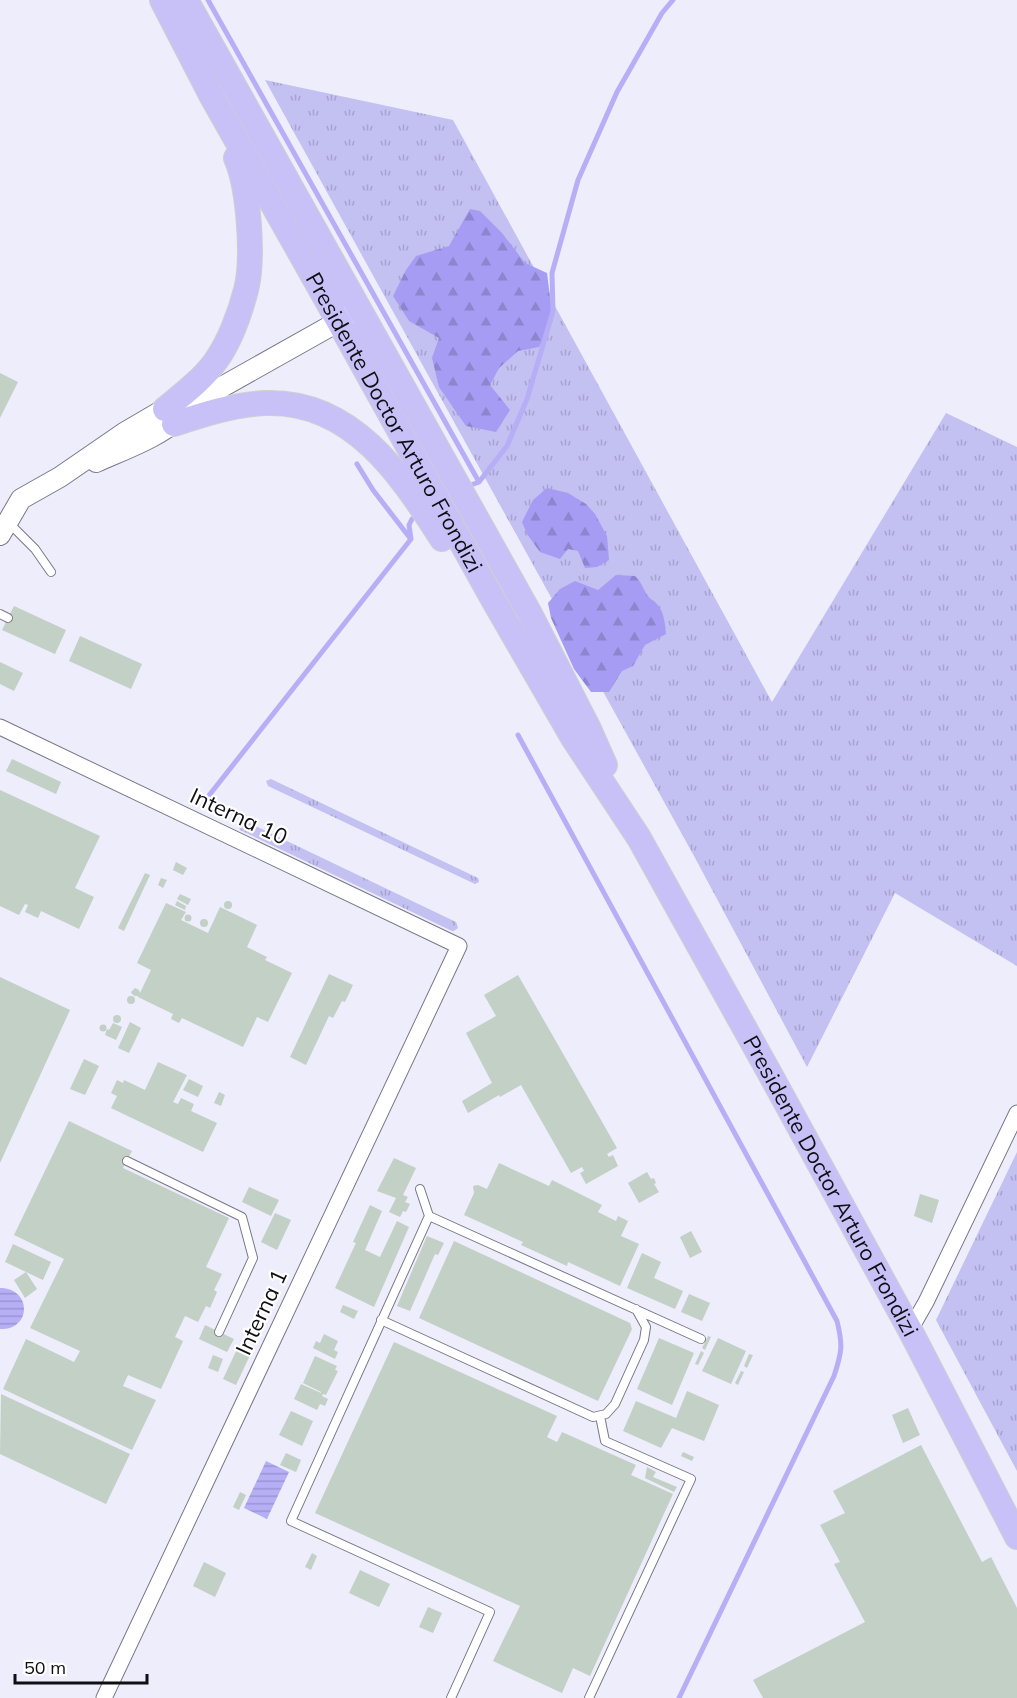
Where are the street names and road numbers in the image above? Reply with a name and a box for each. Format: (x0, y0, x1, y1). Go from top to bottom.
street label: Presidente Doctor Arturo Frondizi (300, 267, 489, 577)
street label: Interna 10 (186, 781, 292, 851)
street label: Presidente Doctor Arturo Frondizi (737, 1030, 925, 1341)
street label: Interna 1 (229, 1265, 293, 1359)

